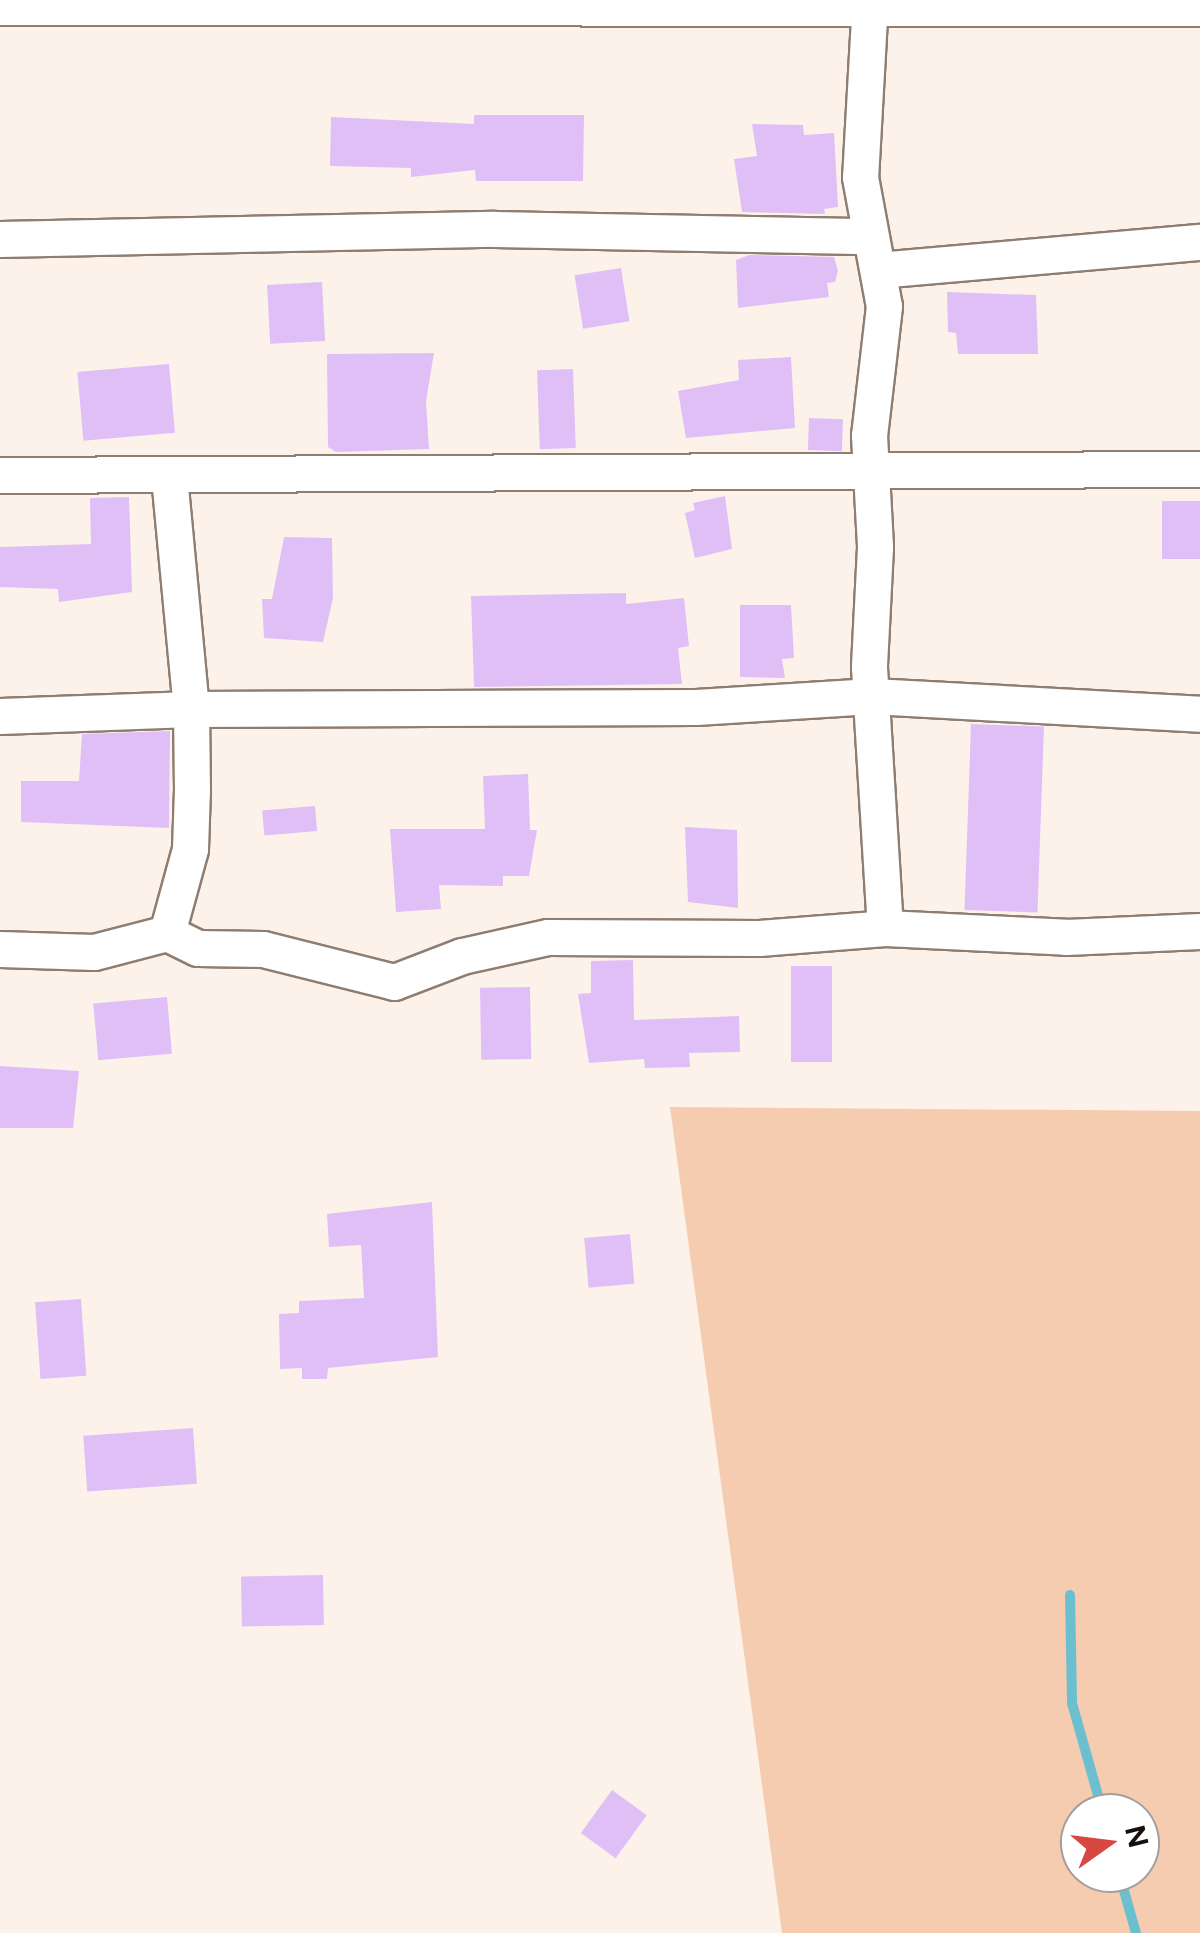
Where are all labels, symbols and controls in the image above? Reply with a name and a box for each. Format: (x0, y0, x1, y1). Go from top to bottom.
north arrow (1060, 1793, 1160, 1893)
text: N (1118, 1822, 1156, 1851)

